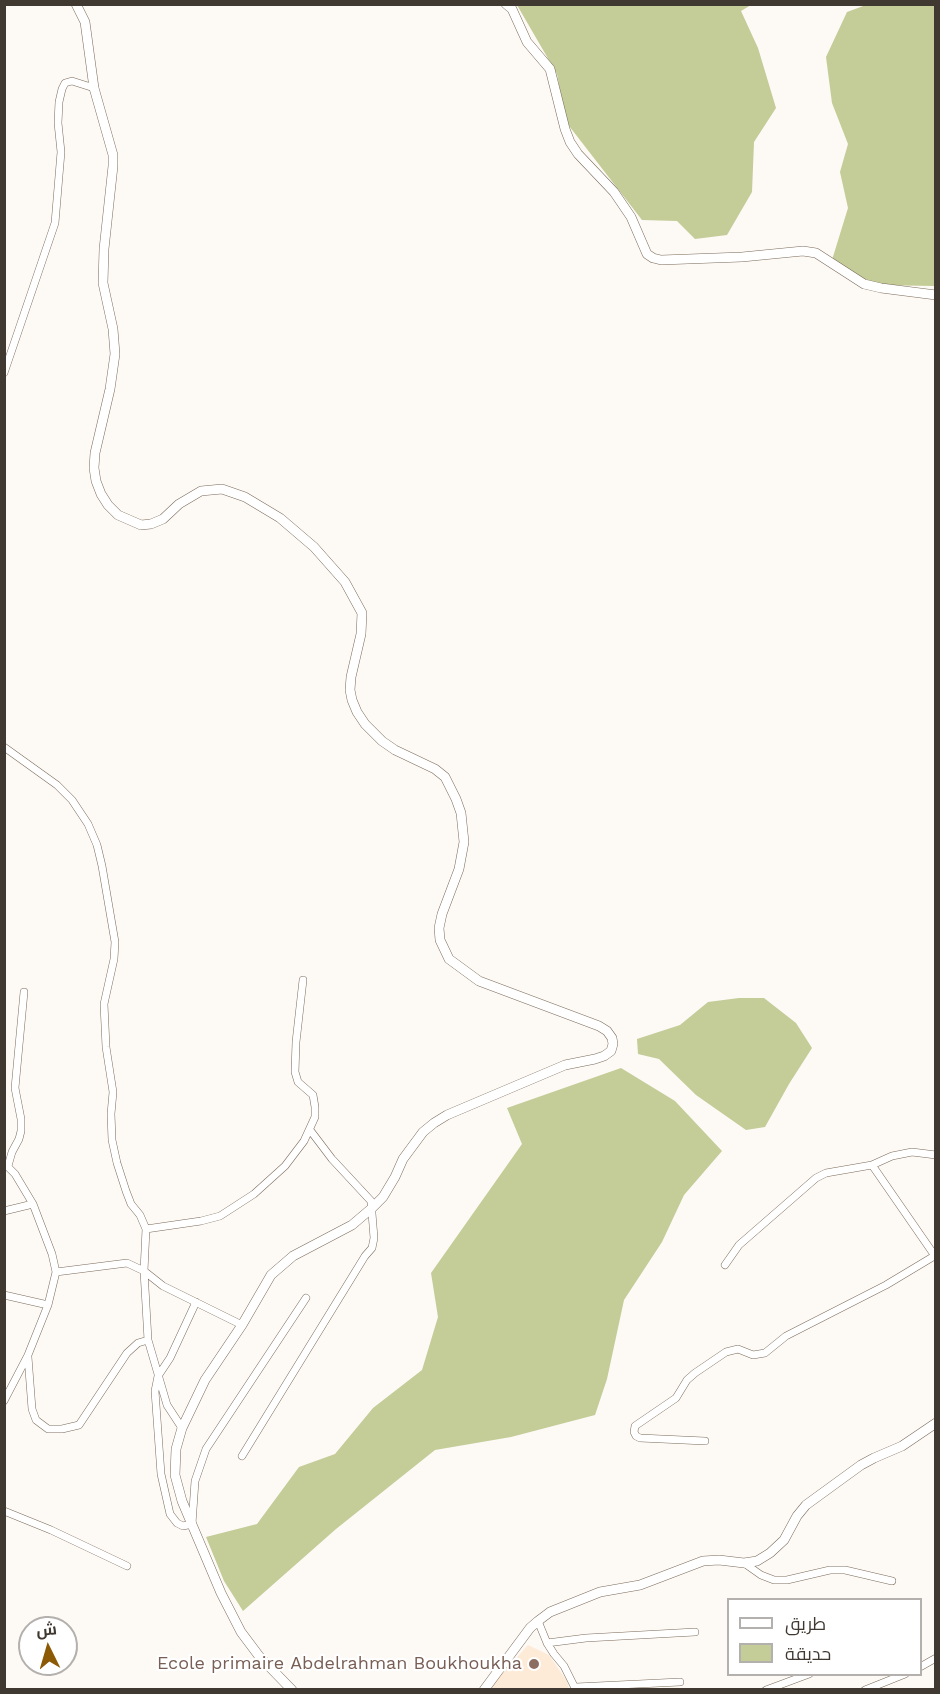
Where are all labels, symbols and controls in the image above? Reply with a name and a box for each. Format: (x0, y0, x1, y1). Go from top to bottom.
legend (727, 1598, 922, 1676)
text: طريق (785, 1613, 826, 1634)
north arrow (18, 1616, 78, 1676)
text: ش (36, 1619, 58, 1640)
text: حديقة (785, 1643, 831, 1664)
place label: Ecole primaire Abdelrahman Boukhoukha (157, 1653, 522, 1675)
marker: Ecole primaire Abdelrahman Boukhoukha (527, 1657, 541, 1671)

